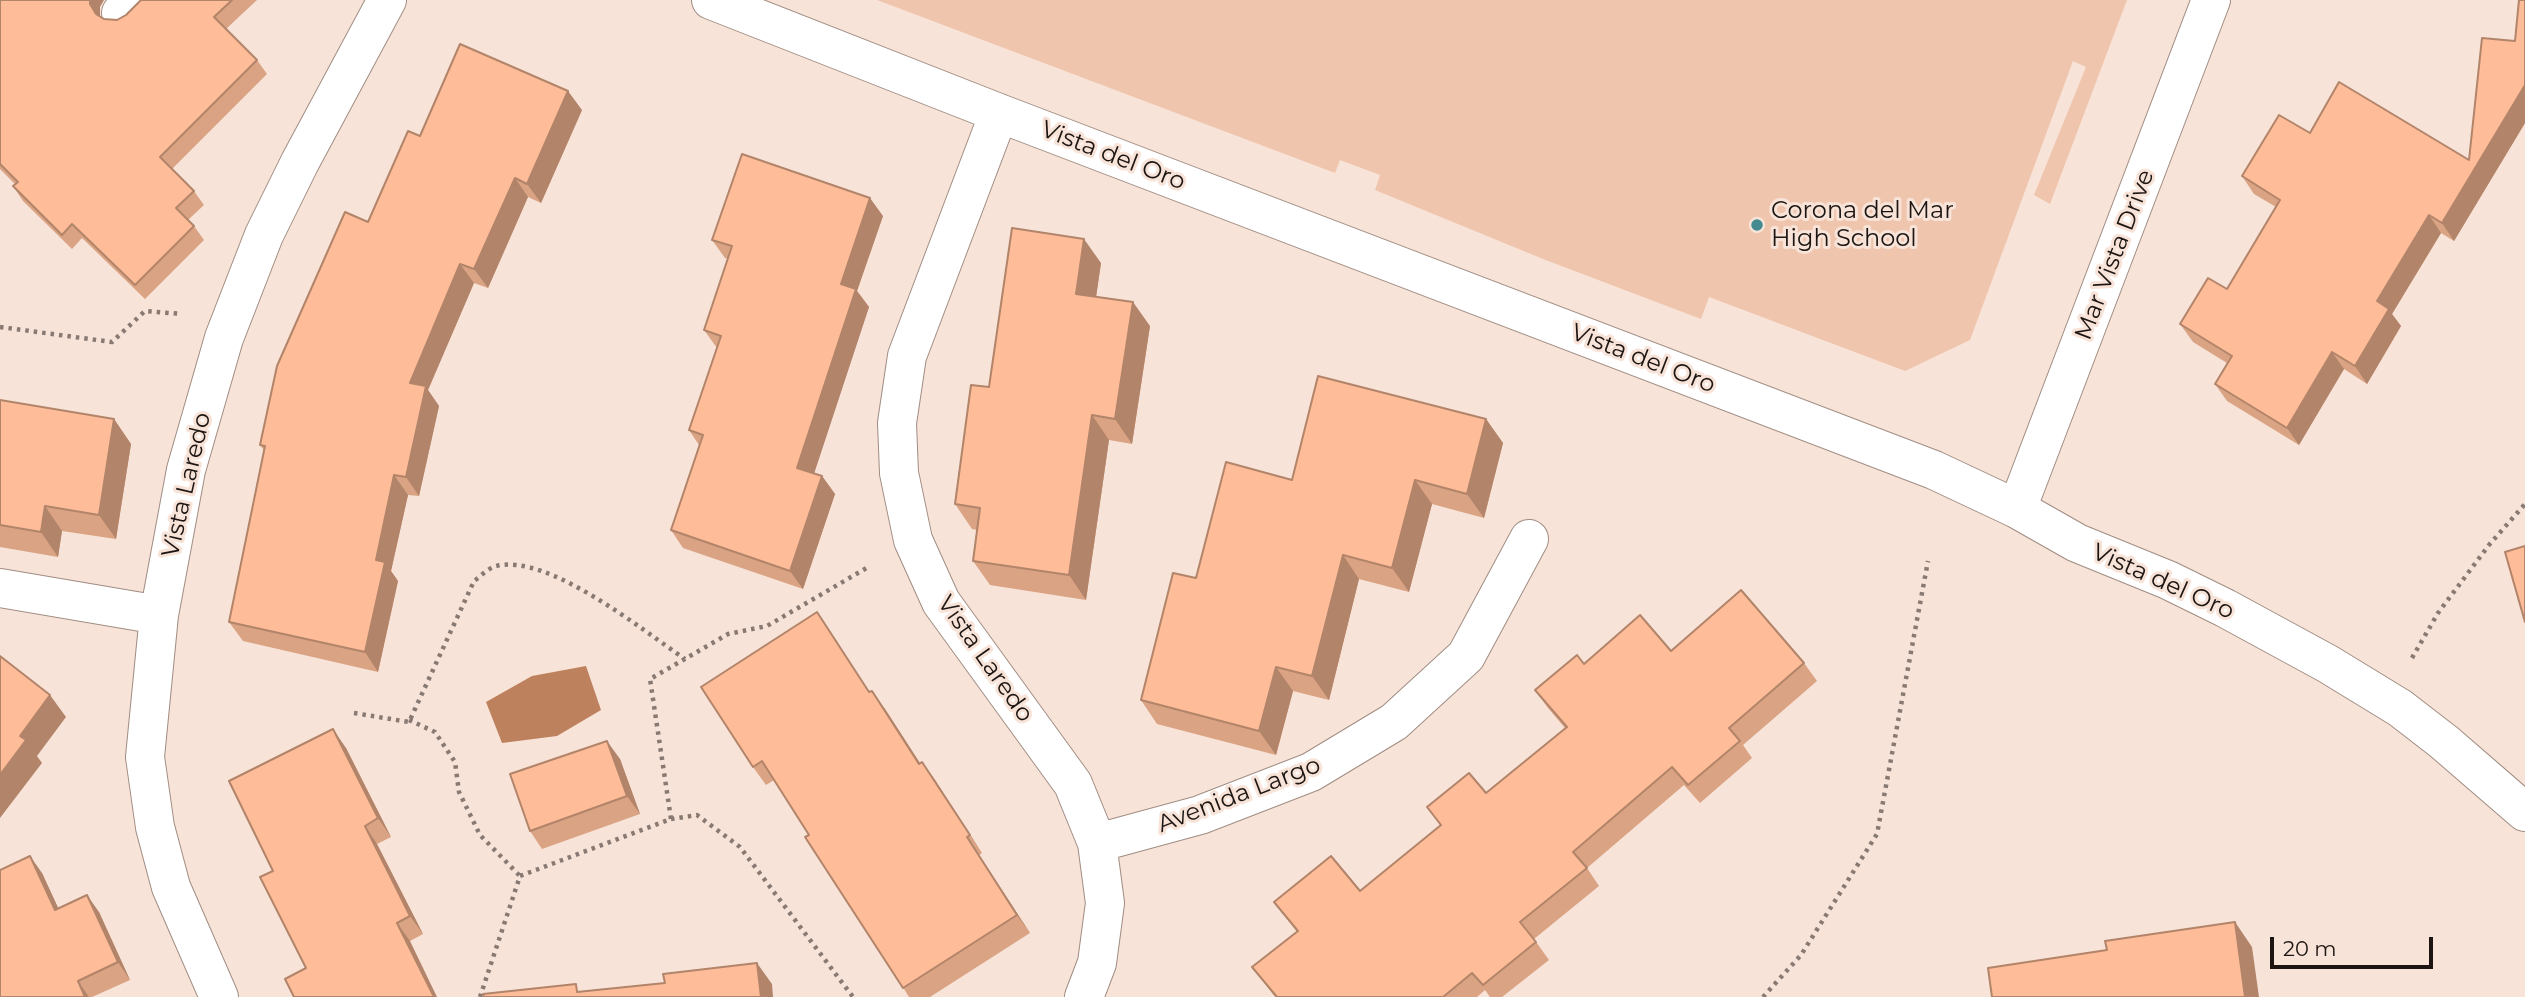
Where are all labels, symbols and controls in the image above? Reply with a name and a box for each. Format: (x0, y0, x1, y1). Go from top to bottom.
street label: Vista del Oro (1037, 115, 1189, 197)
street label: Mar Vista Drive (2069, 166, 2161, 344)
place label: Corona del Mar High School (1771, 197, 1954, 253)
marker: Corona del Mar High School (1749, 217, 1765, 233)
street label: Vista del Oro (1567, 318, 1719, 400)
street label: Vista Laredo (156, 410, 218, 560)
street label: Vista del Oro (2088, 538, 2238, 626)
street label: Vista Laredo (931, 590, 1039, 728)
street label: Avenida Largo (1153, 751, 1325, 839)
scale bar (2273, 923, 2436, 967)
text: 20 m (2283, 936, 2337, 961)

